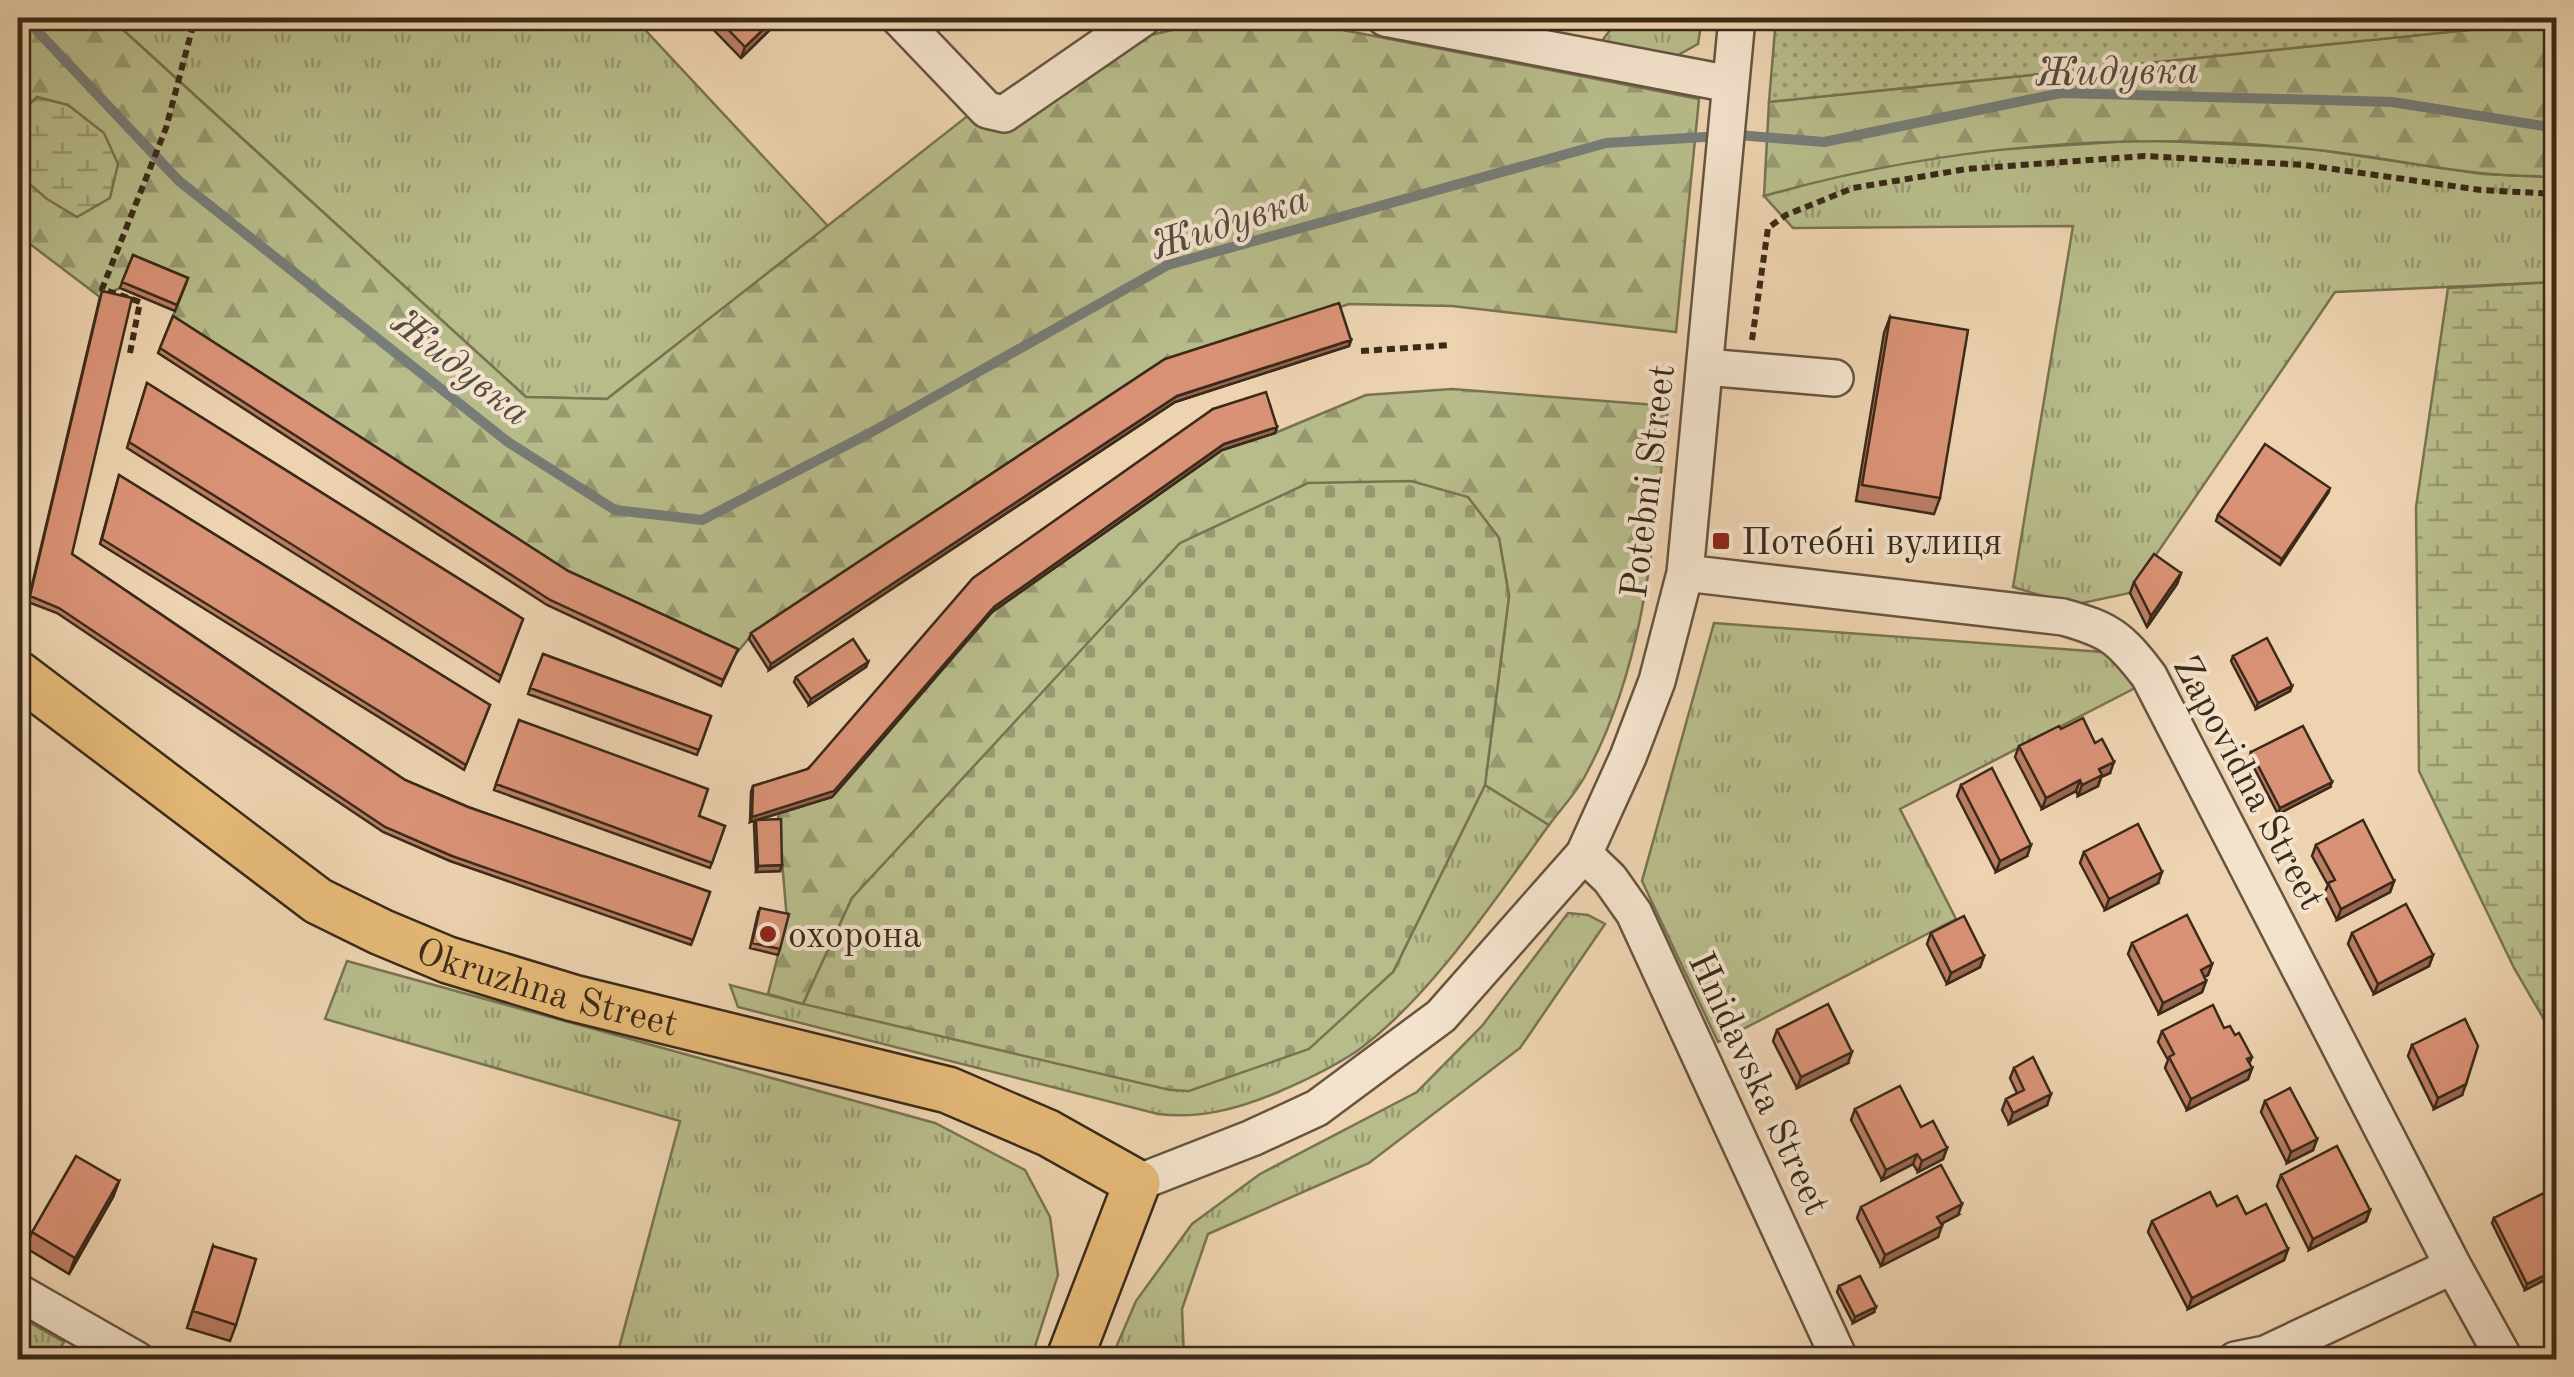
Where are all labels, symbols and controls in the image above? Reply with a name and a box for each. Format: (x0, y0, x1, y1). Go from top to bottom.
water label: Жидувка (2035, 53, 2199, 95)
water label: Жидувка (1146, 180, 1314, 269)
water label: Жидувка (383, 303, 536, 435)
street label: Potebni Street (1617, 362, 1683, 600)
place label: Потебні вулиця (1741, 525, 2002, 563)
marker: Потебні вулиця (1710, 530, 1732, 552)
street label: Zapovidna Street (2165, 650, 2330, 917)
place label: охорона (788, 918, 922, 956)
marker: охорона (757, 923, 779, 945)
street label: Okruzhna Street (410, 933, 681, 1045)
street label: Hnidavska Street (1680, 947, 1835, 1221)

